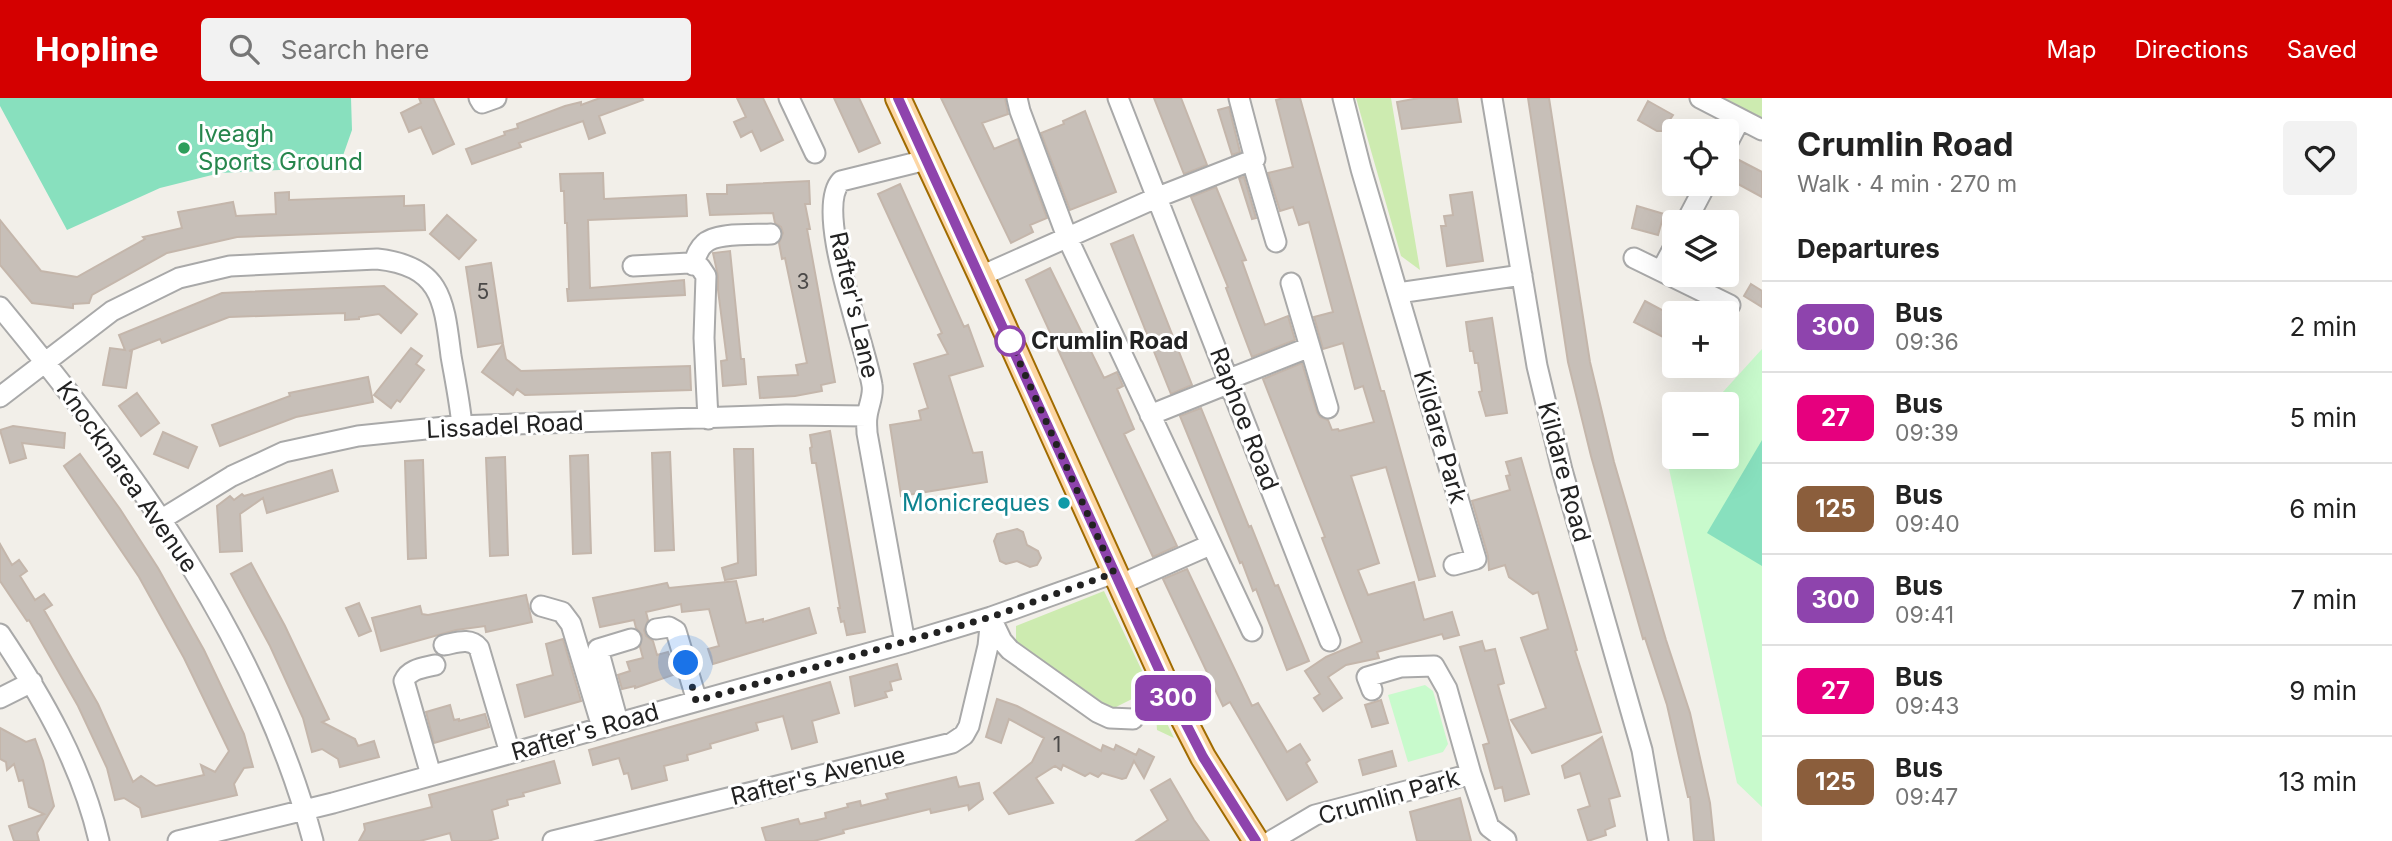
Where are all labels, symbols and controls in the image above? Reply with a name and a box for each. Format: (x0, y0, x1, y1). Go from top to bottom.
search box (201, 18, 691, 81)
text: Hopline (35, 29, 159, 69)
icon: search (225, 30, 263, 68)
text: Search here (281, 34, 429, 65)
text: Map (2047, 35, 2096, 64)
text: Directions (2134, 35, 2249, 64)
text: Saved (2287, 35, 2357, 64)
place label: Iveagh Sports Ground (198, 119, 363, 176)
map controls (1662, 119, 1739, 469)
button: locate (1662, 119, 1739, 196)
button: heart (2283, 121, 2357, 195)
text: Crumlin Road (1797, 124, 2014, 164)
marker: Iveagh Sports Ground (176, 140, 192, 156)
text: Walk · 4 min · 270 m (1797, 170, 2017, 198)
button: layers (1662, 210, 1739, 287)
street label: Rafter's Lane (824, 229, 885, 381)
text: Departures (1797, 233, 1940, 264)
house number: 3 (797, 269, 809, 294)
house number: 5 (477, 279, 489, 304)
text: Bus (1895, 297, 1943, 328)
button: + (1662, 301, 1739, 378)
text: 2 min (2289, 311, 2357, 342)
text: 300 (1812, 312, 1859, 341)
marker: Crumlin Road (995, 326, 1025, 356)
place label: Crumlin Road (1031, 326, 1189, 355)
text: 09:36 (1895, 328, 1959, 356)
street label: Raphoe Road (1204, 343, 1285, 494)
street label: Kildare Park (1408, 367, 1473, 507)
street label: Knocknarea Avenue (51, 376, 204, 578)
text: Bus (1895, 388, 1943, 419)
button: − (1662, 392, 1739, 469)
street label: Kildare Road (1532, 399, 1597, 545)
text: 5 min (2289, 402, 2357, 433)
text: 27 (1821, 403, 1850, 432)
street label: Lissadel Road (426, 407, 584, 444)
text: 09:39 (1895, 419, 1959, 447)
text: Bus (1895, 479, 1943, 510)
place label: Monicreques (902, 488, 1050, 517)
text: 6 min (2289, 493, 2357, 524)
text: 125 (1815, 494, 1856, 523)
marker: Monicreques (1056, 495, 1072, 511)
text: 09:40 (1895, 510, 1960, 538)
text: Bus (1895, 570, 1943, 601)
text: 7 min (2291, 584, 2357, 615)
text: 300 (1812, 585, 1859, 614)
text: 09:41 (1895, 601, 1954, 629)
your location (668, 645, 703, 680)
text: Bus (1895, 661, 1943, 692)
line badge: 300 (1133, 675, 1213, 721)
text: 9 min (2289, 675, 2357, 706)
text: 27 (1821, 676, 1850, 705)
text: 300 (1149, 683, 1197, 712)
text: 09:43 (1895, 692, 1959, 720)
street label: Rafter's Road (508, 697, 662, 766)
house number: 1 (1053, 732, 1061, 757)
street label: Rafter's Avenue (728, 740, 908, 811)
text: Bus (1895, 752, 1943, 783)
street label: Crumlin Park (1315, 762, 1463, 831)
text: 13 min (2279, 766, 2357, 797)
text: 125 (1815, 767, 1856, 796)
text: 09:47 (1895, 783, 1958, 811)

